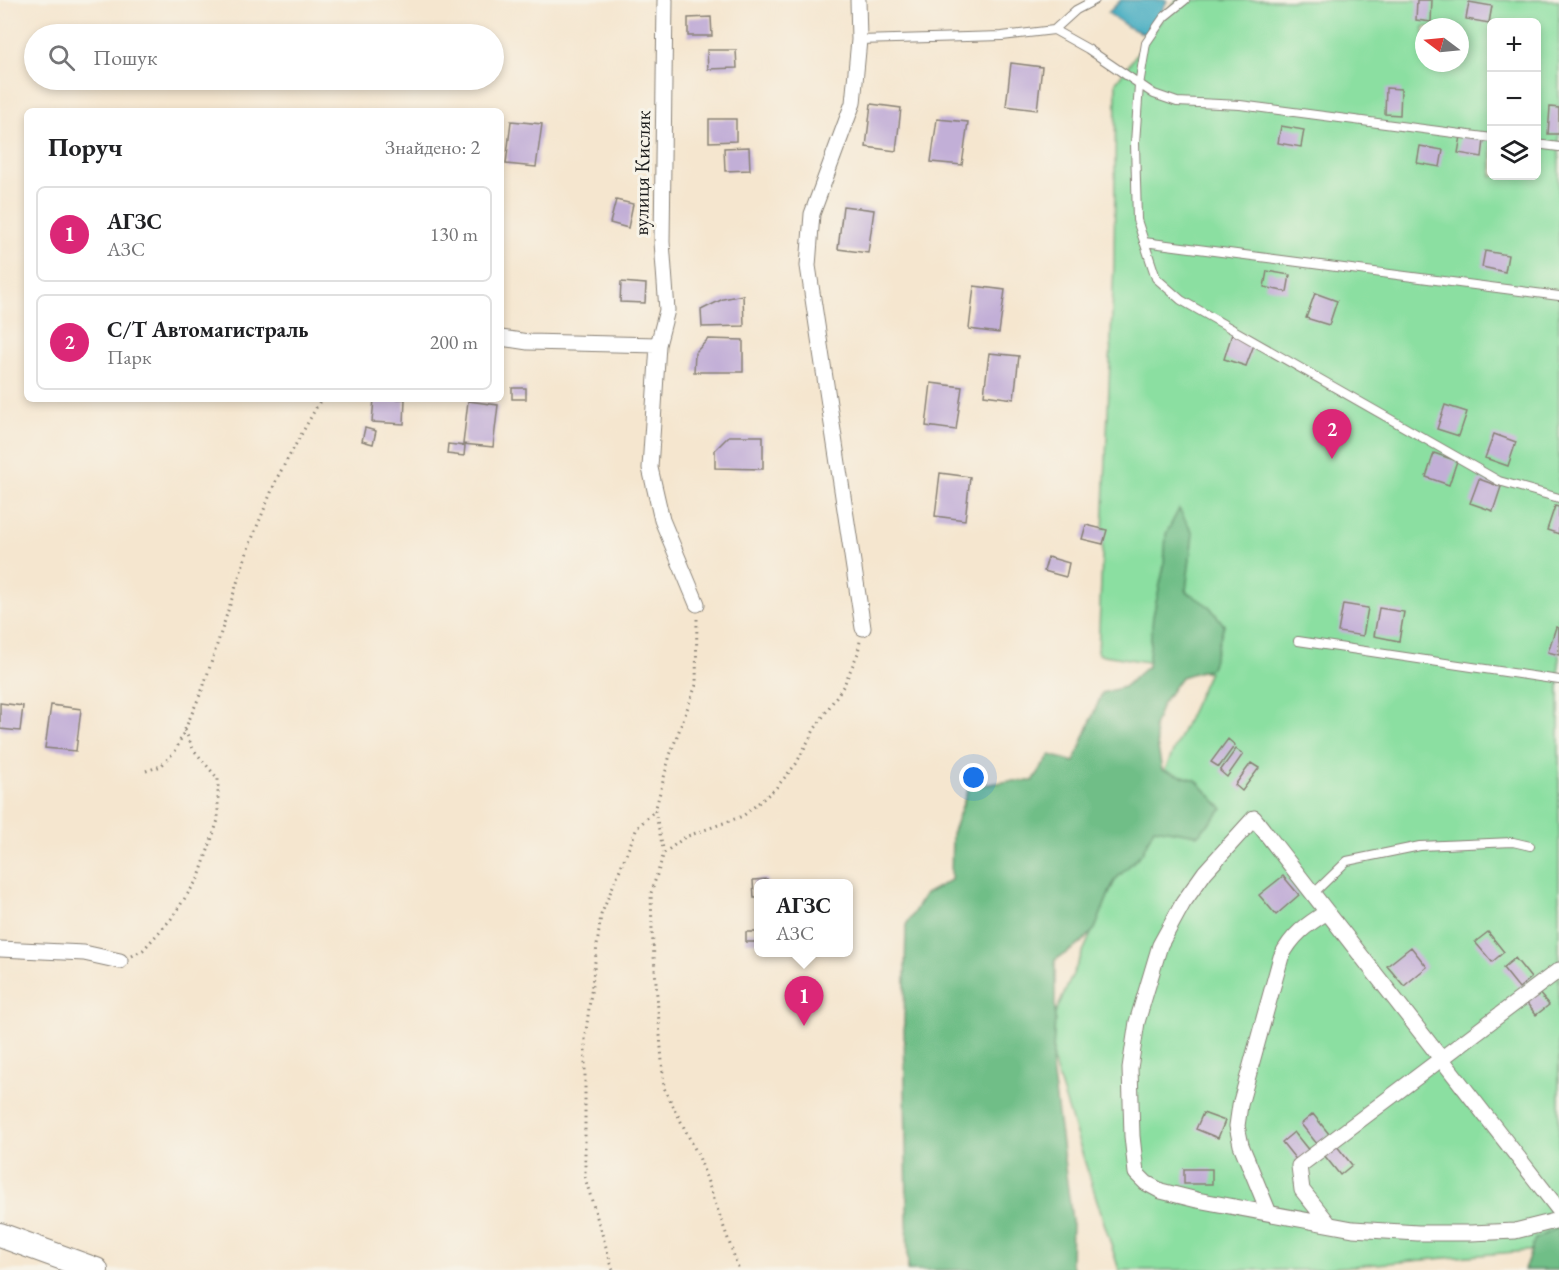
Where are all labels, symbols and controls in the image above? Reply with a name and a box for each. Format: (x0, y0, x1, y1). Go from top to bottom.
north arrow (1415, 18, 1469, 72)
map controls (1487, 18, 1541, 180)
button: + (1487, 18, 1541, 72)
search box (24, 24, 504, 90)
icon: search (45, 41, 78, 74)
text: Пошук (93, 43, 157, 72)
button: − (1487, 72, 1541, 126)
street label: вулиця Кисляк (627, 110, 656, 236)
button: layers (1487, 126, 1541, 180)
text: Поруч (48, 130, 123, 164)
text: Знайдено: 2 (385, 134, 480, 160)
text: АГЗС (107, 207, 162, 236)
text: 1 (64, 221, 75, 247)
text: 130 m (430, 221, 478, 247)
text: АЗС (107, 236, 145, 262)
text: С/Т Автомагистраль (107, 315, 309, 344)
text: 2 (64, 329, 75, 355)
text: 200 m (430, 329, 478, 355)
text: Парк (107, 344, 151, 370)
pin: 2 (1312, 410, 1352, 459)
your location (959, 763, 988, 792)
popup (754, 879, 853, 957)
text: АГЗС (776, 891, 831, 920)
text: АЗС (776, 920, 814, 946)
pin: 1 (784, 976, 824, 1026)

